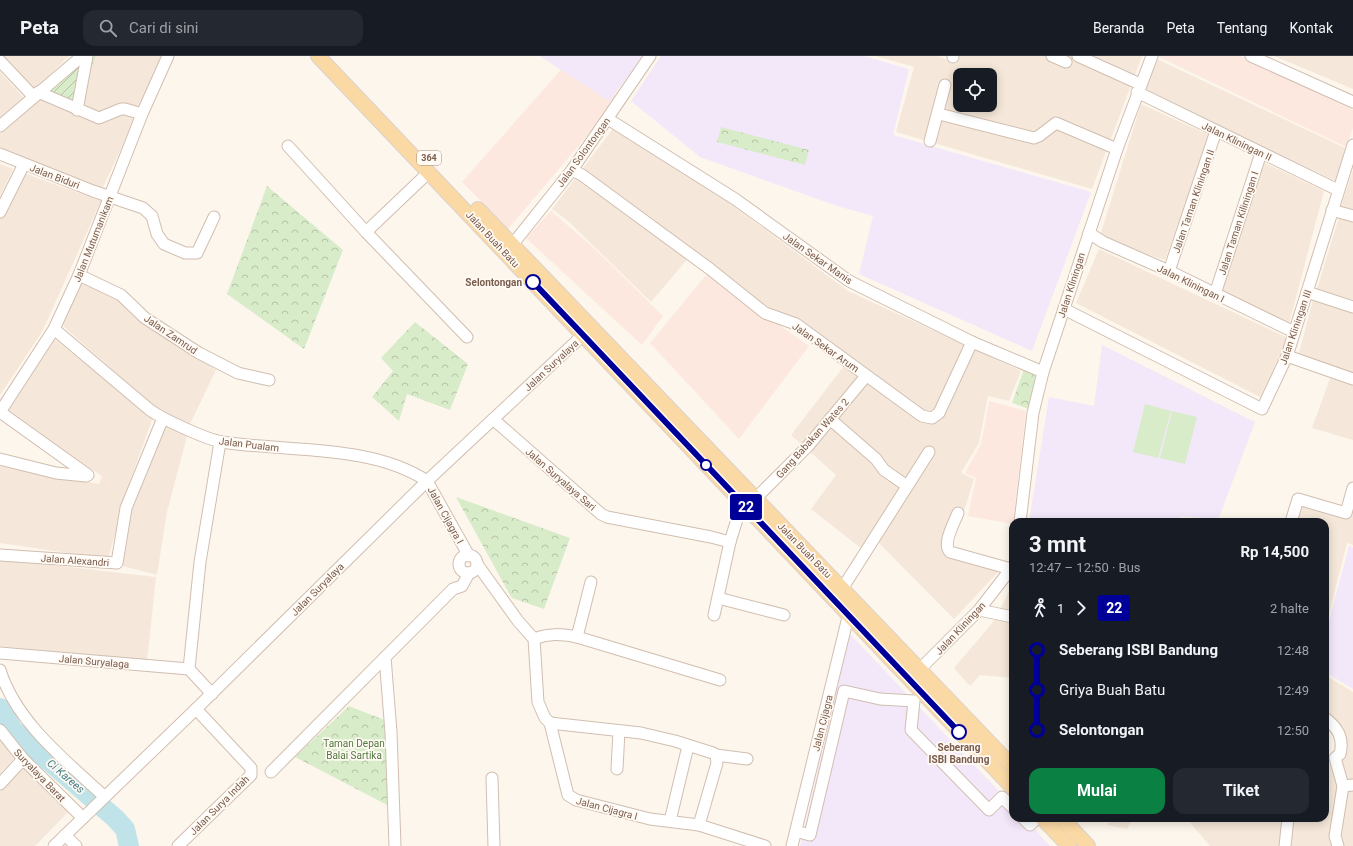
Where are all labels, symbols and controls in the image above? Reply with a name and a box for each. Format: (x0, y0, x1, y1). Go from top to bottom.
search box (83, 10, 363, 46)
text: Peta (20, 16, 59, 39)
icon: search (97, 17, 119, 39)
text: Cari di sini (129, 19, 199, 37)
text: Beranda (1093, 20, 1144, 36)
text: Peta (1166, 20, 1195, 36)
text: Tentang (1217, 20, 1267, 36)
text: Kontak (1289, 20, 1333, 36)
map controls (953, 68, 997, 112)
button: locate (953, 68, 997, 112)
street label: Jalan Solontongan (555, 115, 612, 189)
street label: Jalan Kliningan II (1200, 120, 1273, 163)
street label: Jalan Taman Kliningan II (1171, 148, 1216, 254)
road number: 364 (417, 151, 441, 165)
street label: Jalan Biduri (28, 162, 81, 191)
street label: Jalan Taman Kiliningan I (1216, 170, 1260, 276)
street label: Jalan Mutumanikam (71, 195, 116, 284)
street label: Jalan Buah Batu (464, 209, 521, 270)
street label: Jalan Sekar Manis (781, 230, 854, 286)
street label: Jalan Kliningan (1056, 251, 1087, 319)
street label: Jalan Kliningan I (1155, 262, 1226, 304)
marker: Selontongan (525, 274, 541, 290)
place label: Selontongan (465, 277, 522, 288)
street label: Jalan Kliningan III (1277, 288, 1313, 366)
street label: Jalan Zamrud (142, 313, 199, 356)
street label: Jalan Sekar Arum (790, 320, 861, 375)
street label: Jalan Suryalaya (522, 338, 581, 393)
street label: Gang Babakan Wates 2 (774, 396, 851, 480)
street label: Jalan Pualam (218, 435, 280, 454)
street label: Jalan Suryalaya Sari (523, 446, 598, 513)
unlabelled marker (700, 459, 712, 471)
street label: Jalan Cijagra I (425, 485, 466, 545)
line badge: 22 (728, 494, 764, 520)
text: 22 (738, 499, 754, 515)
street label: Jalan Buah Batu (776, 520, 834, 580)
text: 3 mnt (1029, 532, 1086, 557)
text: Rp 14,500 (1241, 543, 1309, 561)
street label: Jalan Alexandri (40, 553, 110, 568)
text: 12:47 – 12:50 · Bus (1029, 560, 1141, 575)
street label: Jalan Suryalaya (289, 561, 346, 618)
icon: walk (1029, 597, 1051, 619)
icon: forward (1070, 597, 1092, 619)
street label: Jalan Kliningan (933, 600, 988, 657)
text: 22 (1106, 600, 1122, 616)
text: 1 (1057, 601, 1064, 616)
text: 2 halte (1270, 601, 1309, 616)
text: Seberang ISBI Bandung (1059, 641, 1218, 659)
text: 12:48 (1277, 643, 1309, 658)
street label: Jalan Suryalaga (58, 653, 130, 670)
text: Griya Buah Batu (1059, 681, 1165, 699)
text: 12:49 (1277, 683, 1309, 698)
street label: Jalan Cijagra (810, 694, 835, 753)
text: Selontongan (1059, 721, 1144, 739)
text: 12:50 (1277, 723, 1309, 738)
marker: Seberang ISBI Bandung (951, 724, 967, 740)
park label: Taman Depan Balai Sartika (323, 738, 385, 761)
place label: Seberang ISBI Bandung (929, 742, 990, 765)
street label: Suryalaya Barat (12, 747, 68, 804)
water label: Ci Karees (44, 757, 87, 796)
button: Mulai (1029, 768, 1165, 814)
button: Tiket (1173, 768, 1309, 814)
street label: Jalan Surya Indah (187, 773, 251, 837)
street label: Jalan Cijagra I (575, 795, 639, 822)

